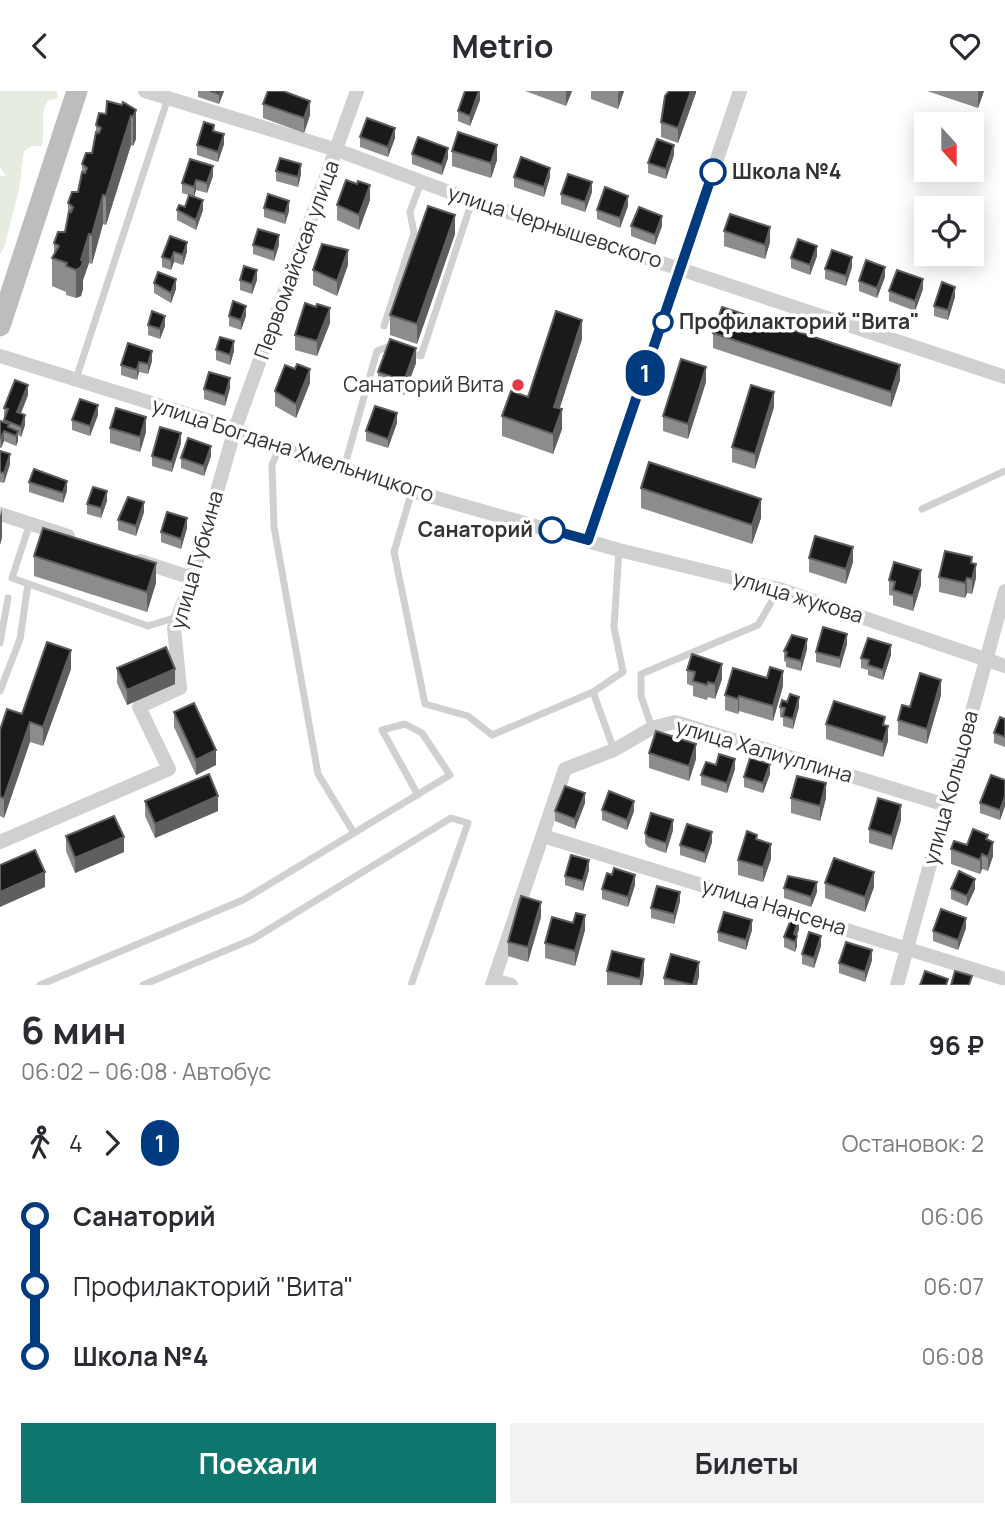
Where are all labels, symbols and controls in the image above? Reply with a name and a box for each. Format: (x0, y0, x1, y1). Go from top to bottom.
text: Metrio (451, 24, 554, 68)
icon: back (21, 27, 59, 65)
icon: heart (946, 27, 984, 65)
north arrow (914, 112, 984, 182)
map controls (914, 112, 984, 266)
street label: Первомайская улица (247, 156, 345, 363)
place label: Школа №4 (732, 157, 841, 185)
marker: Школа №4 (700, 159, 726, 185)
street label: улица Чернышевского (444, 178, 666, 274)
button: locate (914, 196, 984, 266)
place label: Профилакторий "Вита" (679, 307, 920, 335)
marker: Профилакторий "Вита" (653, 312, 673, 332)
line badge: 1 (622, 350, 668, 396)
text: 1 (640, 356, 650, 389)
place label: Санаторий Вита (343, 370, 504, 398)
marker: Санаторий Вита (510, 377, 526, 393)
street label: улица Богдана Хмельницкого (149, 390, 438, 508)
street label: улица Губкина (163, 487, 229, 632)
place label: Санаторий (418, 515, 533, 543)
marker: Санаторий (539, 517, 565, 543)
street label: улица жукова (730, 563, 867, 629)
street label: улица Кольцова (916, 707, 984, 868)
street label: улица Халиуллина (673, 711, 856, 789)
street label: улица Нансена (698, 871, 850, 941)
text: 6 мин (21, 1003, 127, 1055)
text: 96 ₽ (929, 1027, 984, 1063)
text: 06:02 – 06:08 · Автобус (21, 1055, 271, 1087)
icon: walk (21, 1124, 59, 1162)
icon: forward (93, 1124, 131, 1162)
text: 1 (155, 1126, 165, 1159)
text: 4 (69, 1127, 83, 1159)
text: Остановок: 2 (842, 1127, 984, 1159)
text: Санаторий (73, 1198, 216, 1234)
text: 06:06 (921, 1200, 984, 1232)
text: Профилакторий "Вита" (73, 1268, 354, 1304)
text: 06:07 (923, 1270, 984, 1302)
text: Школа №4 (73, 1338, 209, 1374)
text: 06:08 (921, 1340, 984, 1372)
button: Поехали (21, 1423, 496, 1503)
button: Билеты (510, 1423, 984, 1503)

